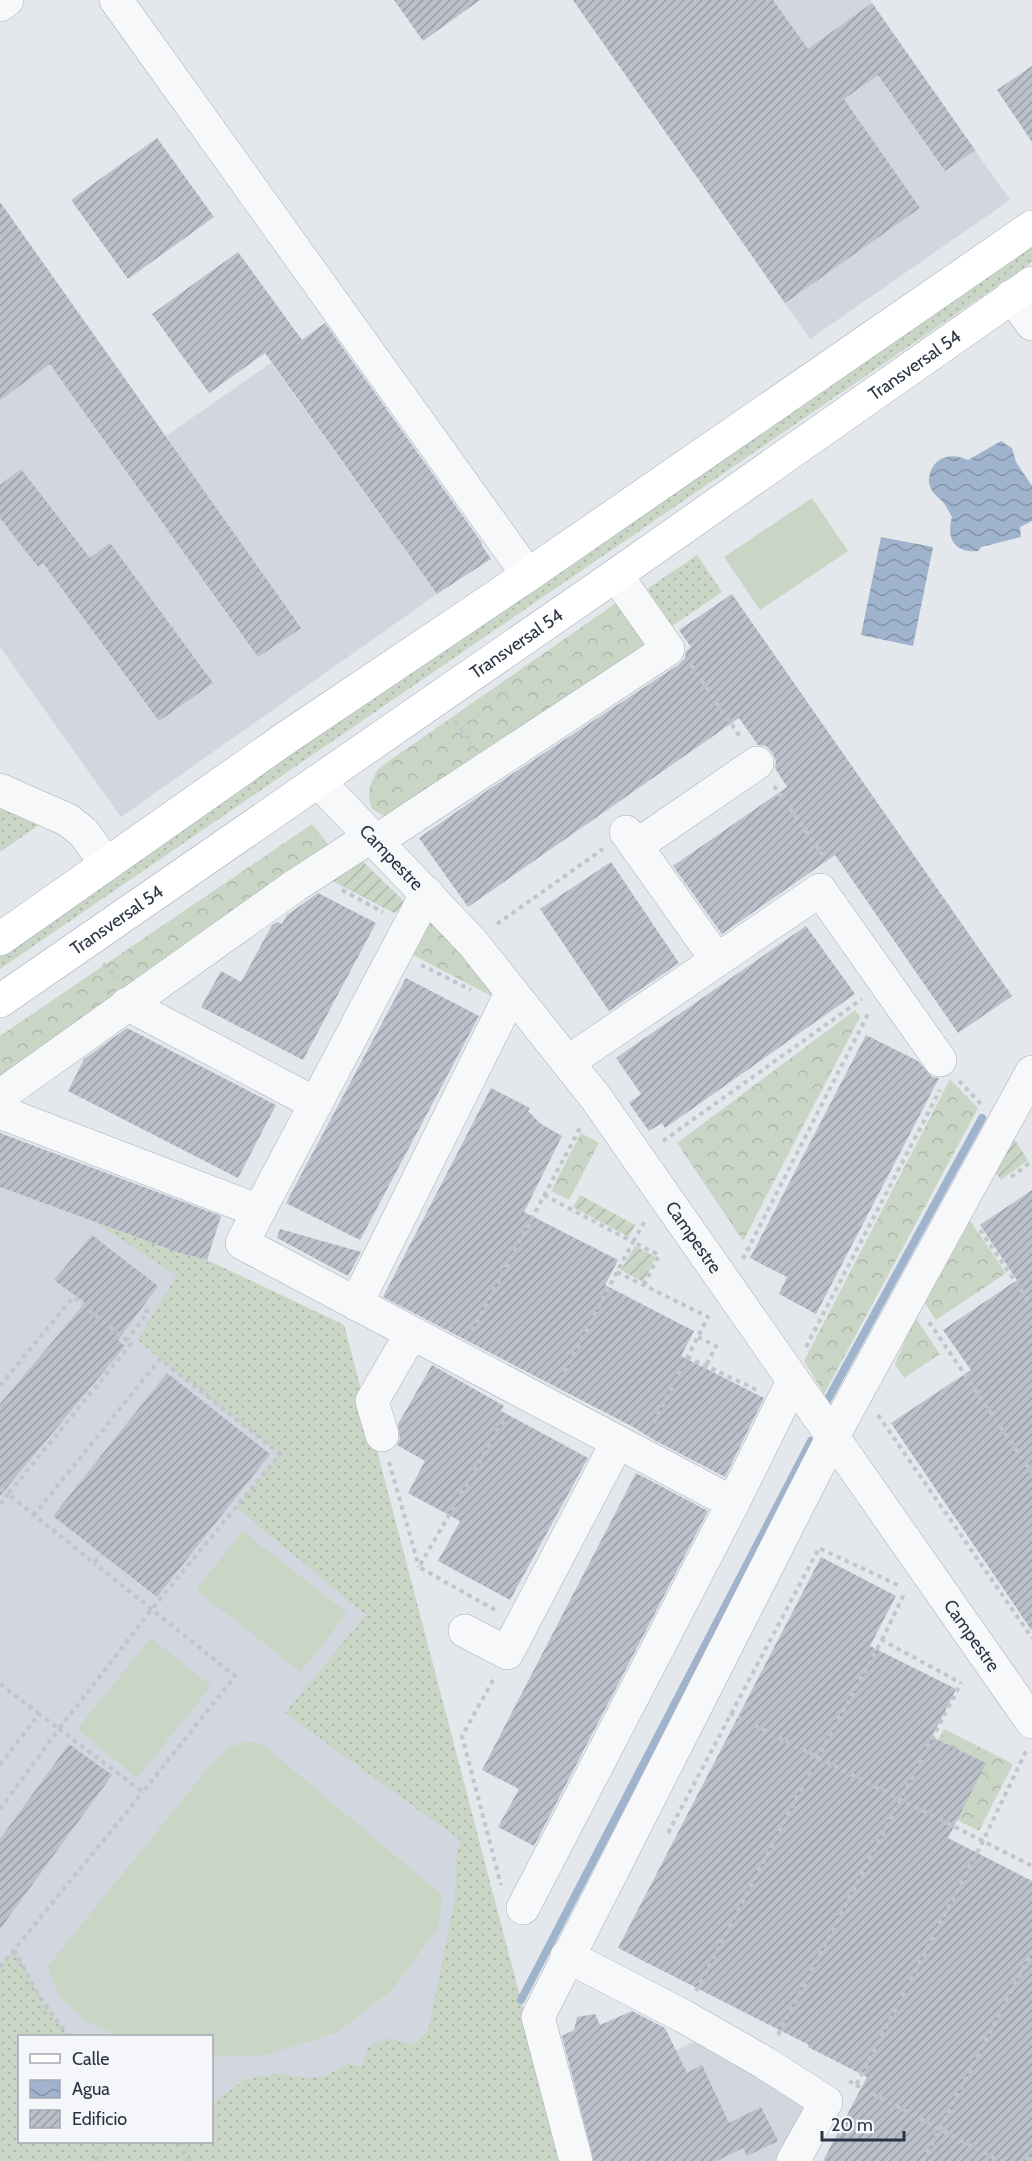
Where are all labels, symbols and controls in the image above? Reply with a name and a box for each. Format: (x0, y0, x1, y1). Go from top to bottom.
street label: Transversal 54 (864, 325, 965, 405)
street label: Transversal 54 (466, 604, 567, 684)
street label: Campestre (355, 820, 428, 895)
street label: Transversal 54 (66, 880, 167, 960)
street label: Campestre (661, 1197, 726, 1278)
street label: Campestre (939, 1595, 1004, 1676)
legend (18, 2035, 213, 2143)
text: Calle (72, 2048, 109, 2070)
text: Agua (72, 2078, 110, 2100)
scale bar (822, 2104, 904, 2142)
text: Edificio (72, 2108, 127, 2130)
text: 20 m (831, 2114, 873, 2136)

